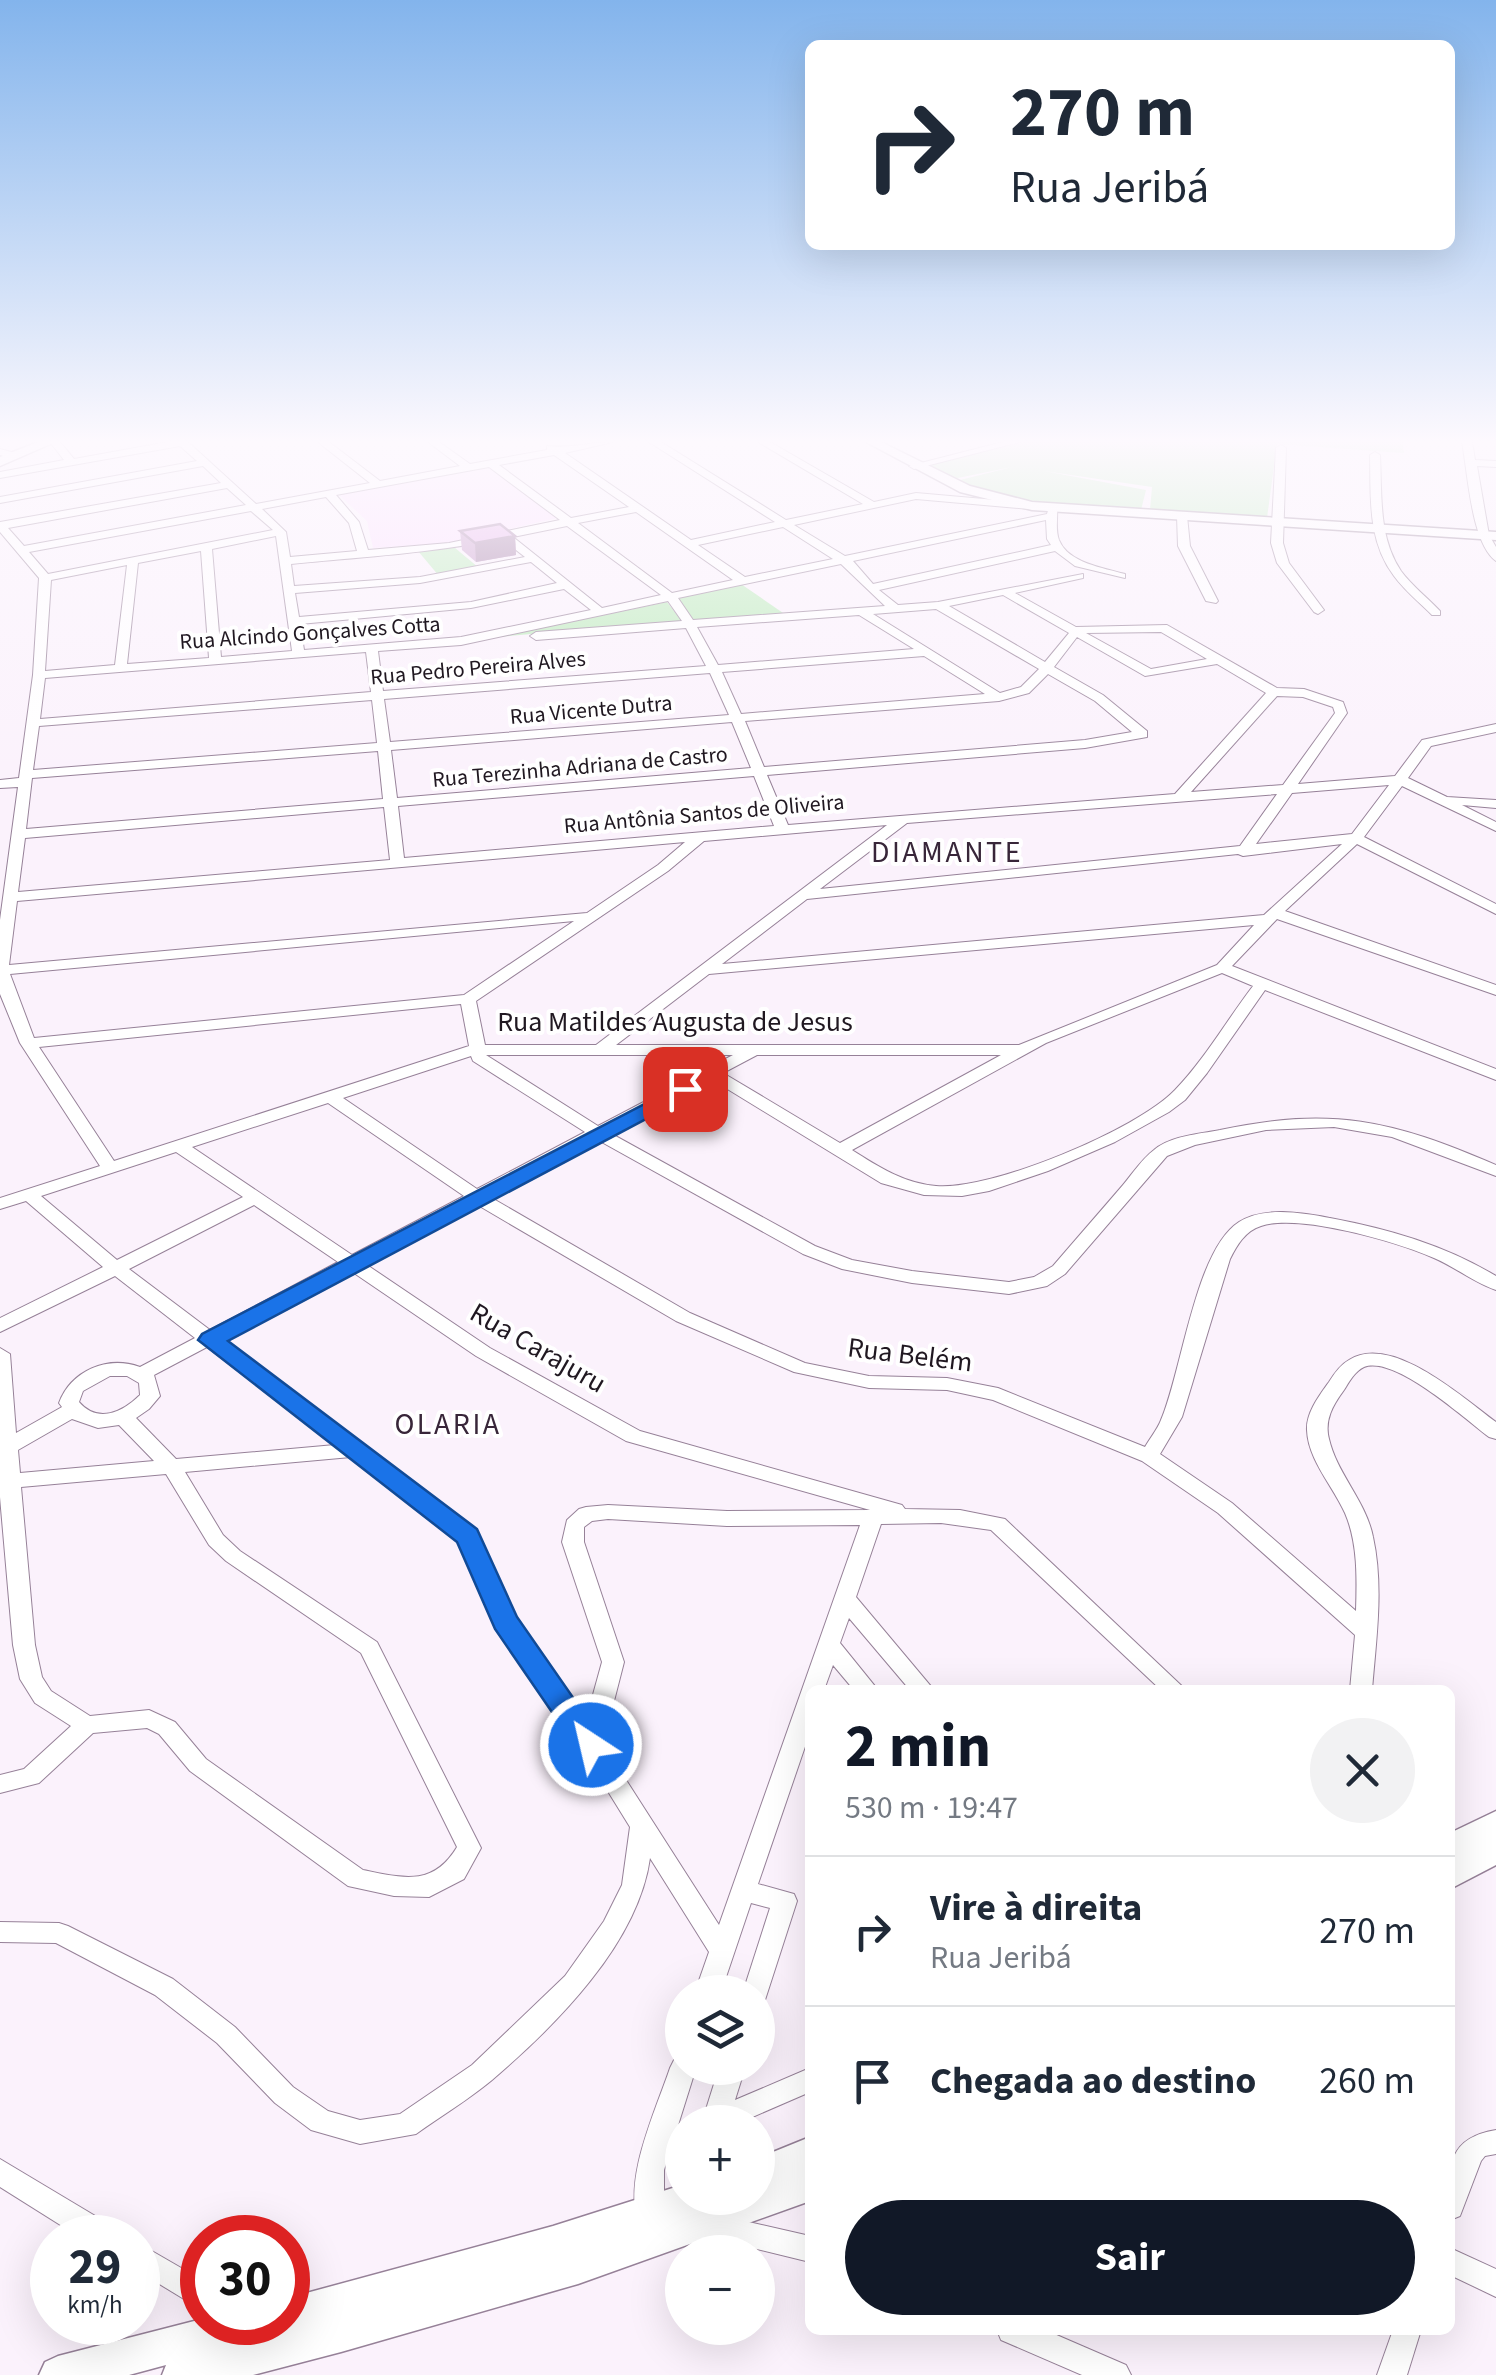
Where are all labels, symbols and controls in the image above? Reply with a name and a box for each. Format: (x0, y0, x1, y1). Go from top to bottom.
text: 270 m (1010, 63, 1195, 163)
icon: right (845, 80, 975, 210)
text: Rua Jeribá (1010, 156, 1209, 220)
street label: Rua Alcindo Gonçalves Cotta (178, 608, 442, 658)
street label: Rua Pedro Pereira Alves (369, 643, 587, 693)
street label: Rua Vicente Dutra (509, 687, 673, 733)
street label: Rua Terezinha Adriana de Castro (431, 738, 729, 796)
street label: Rua Antônia Santos de Oliveira (562, 786, 846, 842)
district label: DIAMANTE (871, 831, 1023, 874)
street label: Rua Matildes Augusta de Jesus (497, 1002, 853, 1042)
pin (643, 1047, 728, 1132)
icon: arrive (658, 1062, 713, 1117)
street label: Rua Carajuru (463, 1293, 613, 1403)
street label: Rua Belém (845, 1328, 975, 1382)
district label: OLARIA (394, 1403, 502, 1446)
position arrow (539, 1693, 643, 1797)
text: 2 min (845, 1705, 991, 1790)
button: close (1310, 1718, 1415, 1823)
text: 530 m · 19:47 (845, 1785, 1018, 1831)
text: Vire à direita (930, 1881, 1142, 1935)
icon: right (845, 1904, 900, 1959)
text: 270 m (1319, 1904, 1415, 1958)
text: Rua Jeribá (930, 1935, 1072, 1981)
map controls (665, 1975, 775, 2345)
button: layers (665, 1975, 775, 2085)
icon: arrive (845, 2054, 900, 2109)
text: Chegada ao destino (930, 2054, 1256, 2108)
text: 260 m (1319, 2054, 1415, 2108)
button: + (665, 2105, 775, 2215)
button: Sair (845, 2200, 1415, 2315)
speed limit sign: 30 (180, 2215, 310, 2345)
text: 29 (69, 2232, 121, 2303)
button: − (665, 2235, 775, 2345)
text: km/h (67, 2287, 123, 2323)

